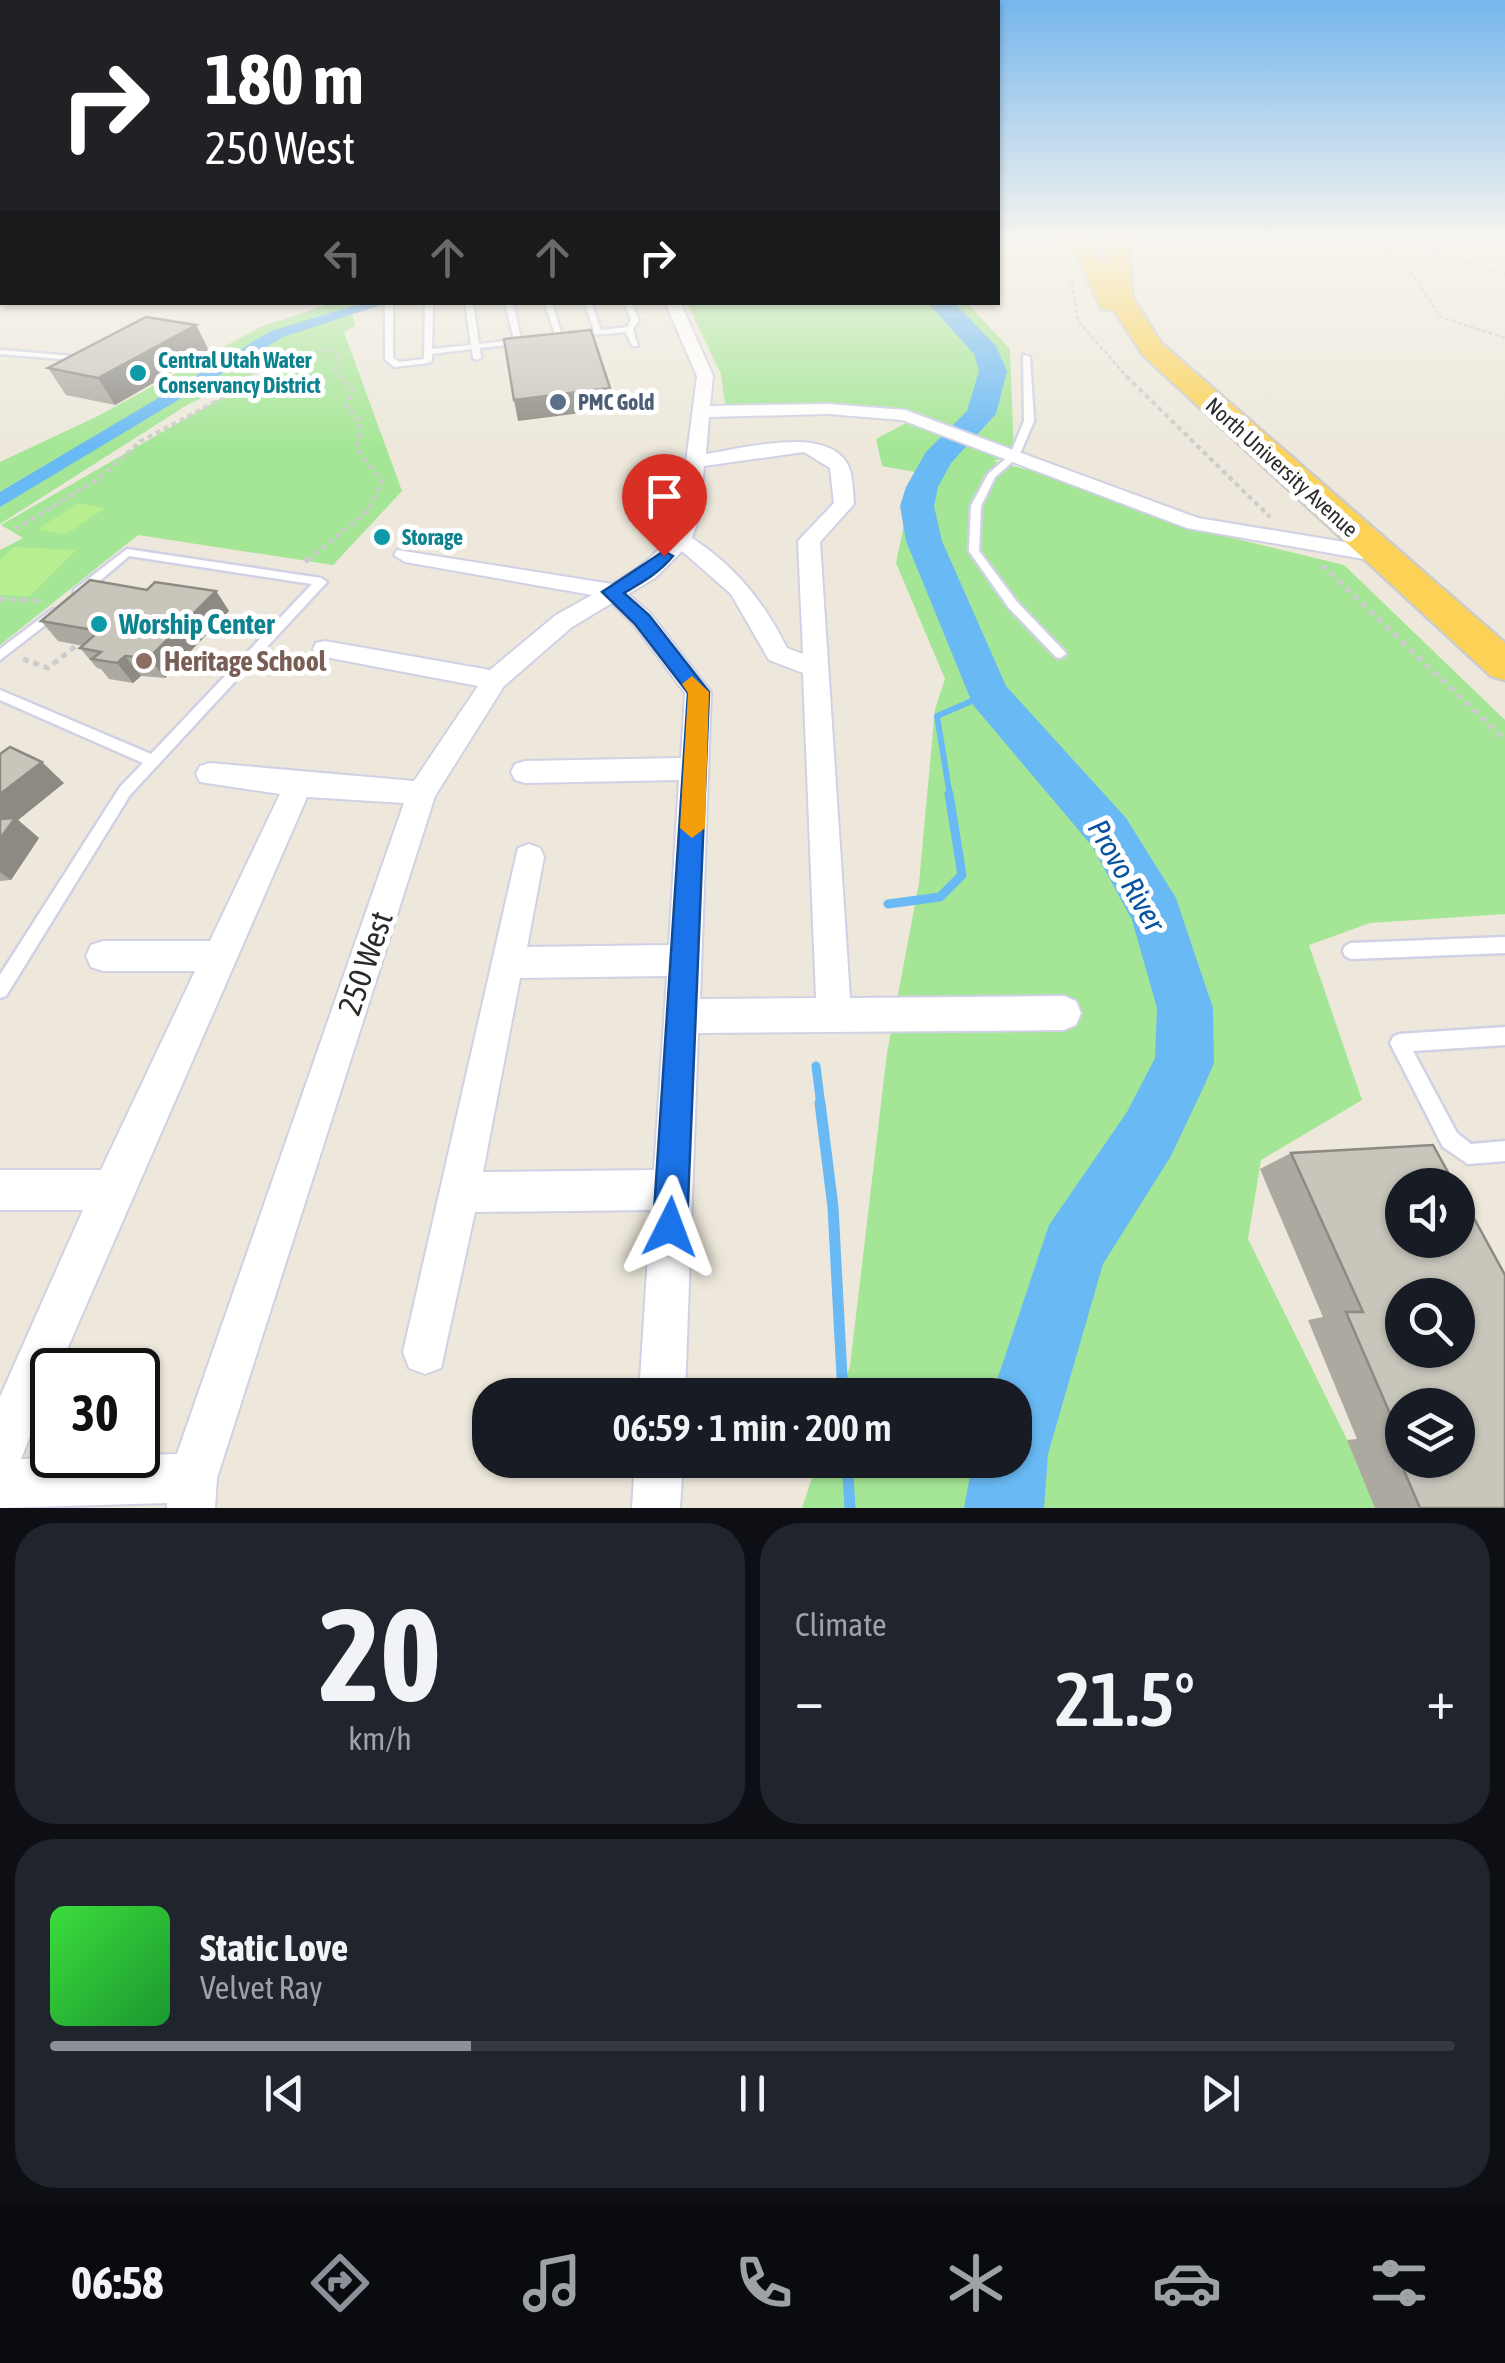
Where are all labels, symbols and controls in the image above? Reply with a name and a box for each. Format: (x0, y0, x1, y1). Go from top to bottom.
text: 180 m (205, 39, 364, 119)
icon: right (40, 40, 170, 170)
text: 250 West (205, 122, 355, 174)
icon: left (315, 230, 370, 285)
icon: ahead (420, 230, 475, 285)
icon: ahead (525, 230, 580, 285)
icon: right (630, 230, 685, 285)
place label: Central Utah Water Conservancy District (158, 347, 321, 398)
marker: Central Utah Water Conservancy District (127, 362, 149, 384)
place label: PMC Gold (578, 389, 654, 415)
marker: PMC Gold (547, 391, 569, 413)
street label: North University Avenue (1201, 392, 1363, 542)
pin (622, 454, 707, 557)
icon: arrive (637, 469, 692, 524)
place label: Storage (402, 524, 463, 550)
marker: Storage (371, 526, 393, 548)
place label: Worship Center (118, 608, 275, 640)
marker: Worship Center (88, 613, 110, 635)
place label: Heritage School (164, 645, 327, 677)
marker: Heritage School (133, 650, 155, 672)
water label: Provo River (1081, 813, 1173, 938)
street label: 250 West (330, 906, 400, 1020)
map controls (1385, 1168, 1475, 1478)
button: sound (1385, 1168, 1475, 1258)
position arrow (618, 1175, 722, 1279)
button: search (1385, 1278, 1475, 1368)
speed limit sign: 30 (30, 1348, 160, 1478)
button: layers (1385, 1388, 1475, 1478)
text: 06:59 · 1 min · 200 m (612, 1406, 892, 1449)
text: 20 (319, 1580, 441, 1729)
text: Climate (795, 1606, 887, 1643)
text: 21.5° (1055, 1656, 1195, 1742)
text: − (795, 1668, 824, 1731)
text: + (1426, 1668, 1455, 1731)
text: km/h (348, 1720, 412, 1757)
text: Static Love (200, 1926, 348, 1969)
text: Velvet Ray (200, 1969, 322, 2006)
icon: previous (257, 2066, 312, 2121)
icon: pause (725, 2066, 780, 2121)
icon: next (1193, 2066, 1248, 2121)
icon: directions (305, 2248, 375, 2318)
icon: music (517, 2248, 587, 2318)
icon: phone (729, 2248, 799, 2318)
icon: climate (941, 2248, 1011, 2318)
icon: car (1152, 2248, 1222, 2318)
icon: filters (1364, 2248, 1434, 2318)
text: 06:58 (71, 2257, 164, 2309)

